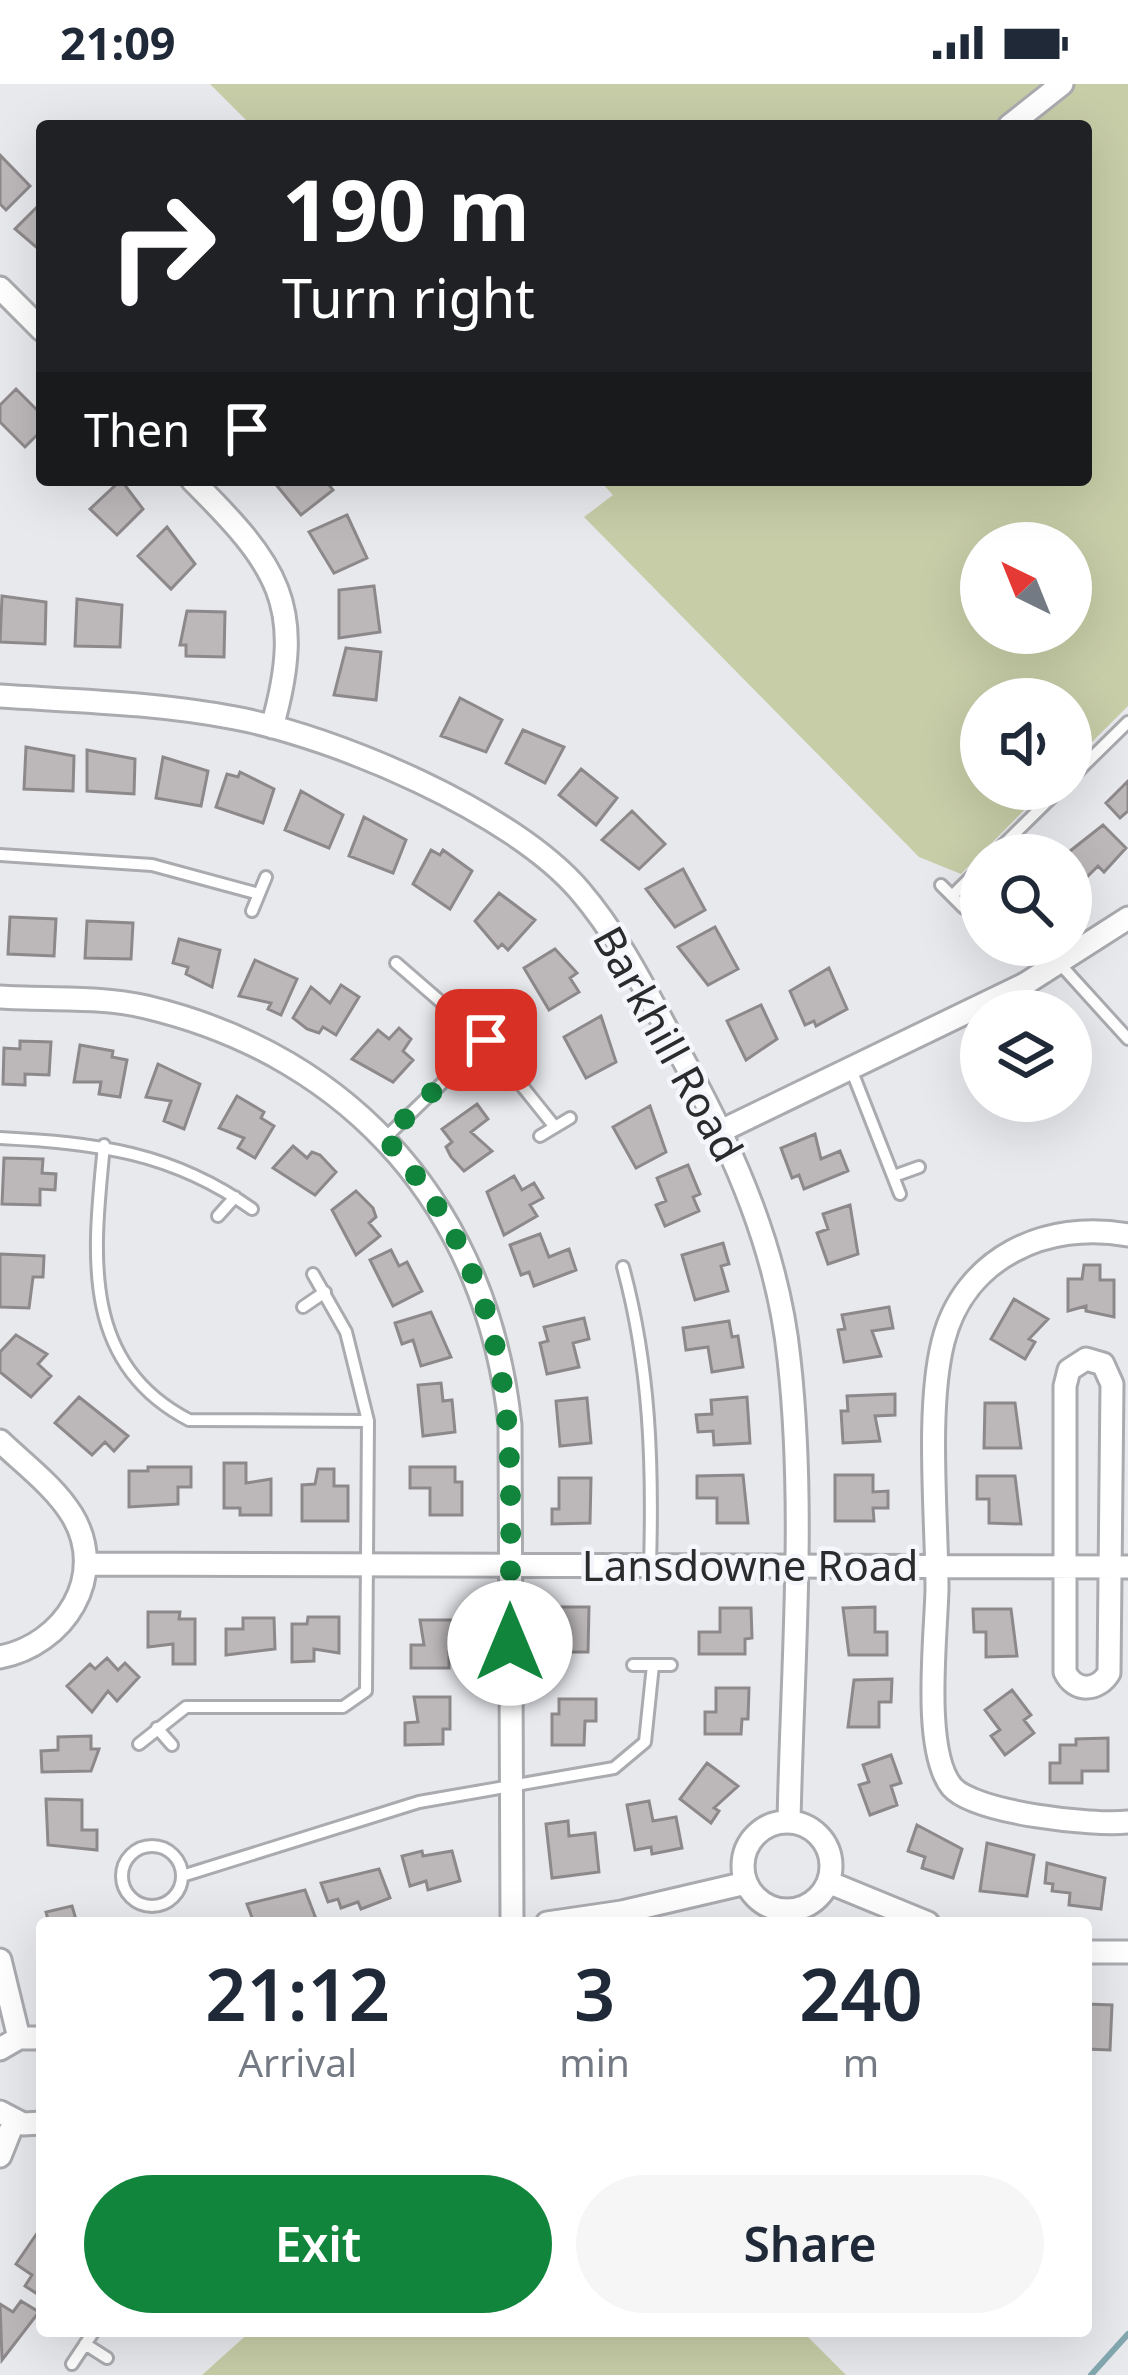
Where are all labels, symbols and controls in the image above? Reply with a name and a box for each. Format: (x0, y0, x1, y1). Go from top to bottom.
text: 21:09 (60, 12, 176, 73)
text: 190 m (282, 151, 530, 266)
icon: right (84, 168, 240, 324)
text: Turn right (282, 260, 535, 334)
icon: arrive (214, 396, 280, 462)
text: Then (84, 399, 190, 460)
north arrow (960, 522, 1092, 654)
map controls (960, 522, 1092, 1122)
button: sound (960, 678, 1092, 810)
button: search (960, 834, 1092, 966)
street label: Barkhill Road (581, 915, 757, 1171)
pin (435, 989, 537, 1091)
button: layers (960, 990, 1092, 1122)
icon: arrive (453, 1007, 519, 1073)
street label: Lansdowne Road (582, 1536, 918, 1593)
position arrow (447, 1580, 573, 1706)
text: 21:12 (205, 1944, 390, 2042)
text: 3 (574, 1944, 615, 2042)
text: 240 (799, 1944, 923, 2042)
text: Arrival (238, 2035, 357, 2088)
text: min (559, 2035, 630, 2088)
text: m (843, 2035, 879, 2088)
button: Exit (84, 2175, 552, 2313)
button: Share (576, 2175, 1044, 2313)

